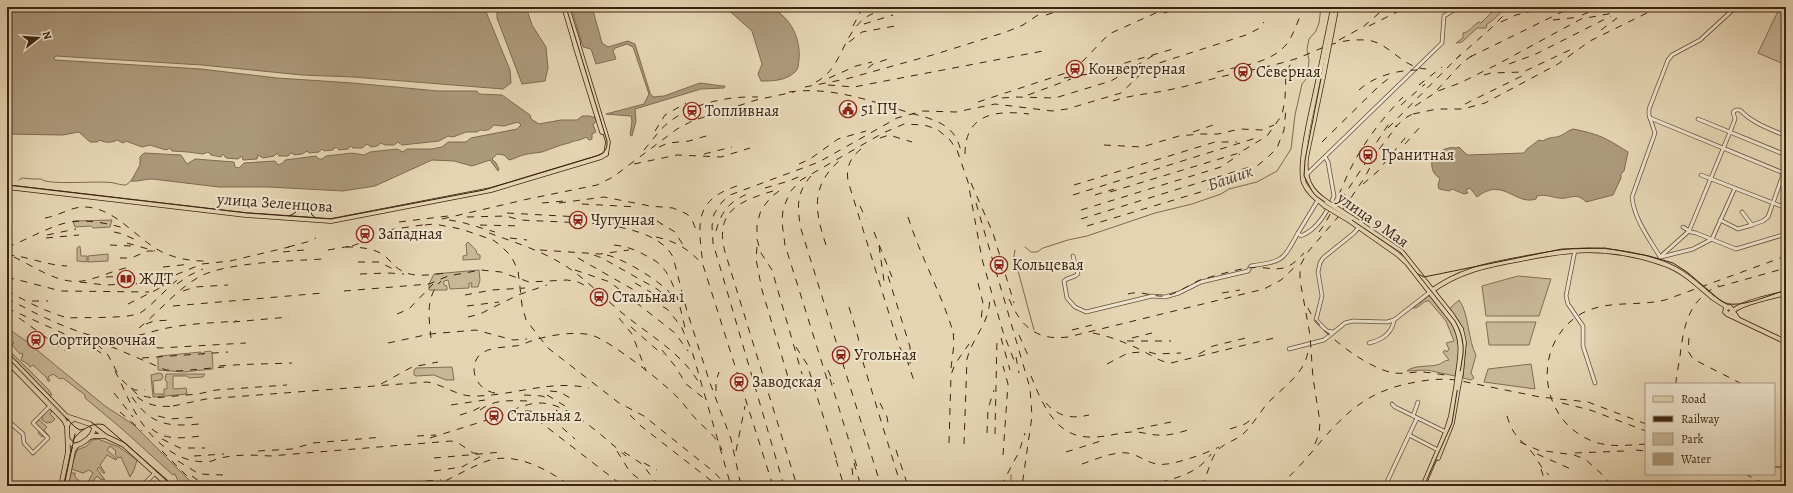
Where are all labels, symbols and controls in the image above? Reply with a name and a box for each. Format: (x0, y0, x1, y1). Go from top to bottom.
north arrow (18, 18, 58, 58)
text: N (39, 29, 55, 41)
place label: Конвертерная (1088, 58, 1186, 80)
station icon: Конвертерная (1065, 59, 1085, 79)
place label: Северная (1256, 61, 1321, 83)
station icon: Северная (1233, 62, 1253, 82)
place label: 51 ПЧ (861, 98, 897, 120)
public building icon: 51 ПЧ (838, 99, 858, 119)
place label: Топливная (705, 100, 780, 122)
station icon: Топливная (682, 101, 702, 121)
place label: Гранитная (1381, 144, 1455, 166)
station icon: Гранитная (1358, 145, 1378, 165)
water label: Башик (1204, 159, 1256, 196)
street label: улица 9 Мая (1332, 187, 1414, 253)
street label: улица Зеленцова (215, 188, 334, 218)
place label: Чугунная (591, 209, 655, 231)
station icon: Чугунная (568, 210, 588, 230)
place label: Западная (378, 223, 443, 245)
station icon: Западная (355, 224, 375, 244)
place label: Кольцевая (1012, 254, 1084, 276)
station icon: Кольцевая (989, 255, 1009, 275)
place label: ЖДТ (139, 268, 173, 290)
library icon: ЖДТ (116, 269, 136, 289)
place label: Стальная 1 (612, 286, 685, 308)
station icon: Стальная 1 (589, 287, 609, 307)
place label: Сортировочная (49, 329, 156, 351)
station icon: Сортировочная (26, 330, 46, 350)
place label: Угольная (854, 344, 917, 366)
station icon: Угольная (831, 345, 851, 365)
place label: Заводская (752, 371, 822, 393)
station icon: Заводская (729, 372, 749, 392)
legend (1645, 383, 1775, 475)
text: Road (1681, 391, 1707, 407)
place label: Стальная 2 (507, 405, 582, 427)
station icon: Стальная 2 (484, 406, 504, 426)
text: Railway (1681, 411, 1720, 427)
text: Park (1681, 431, 1704, 447)
text: Water (1680, 451, 1711, 467)

